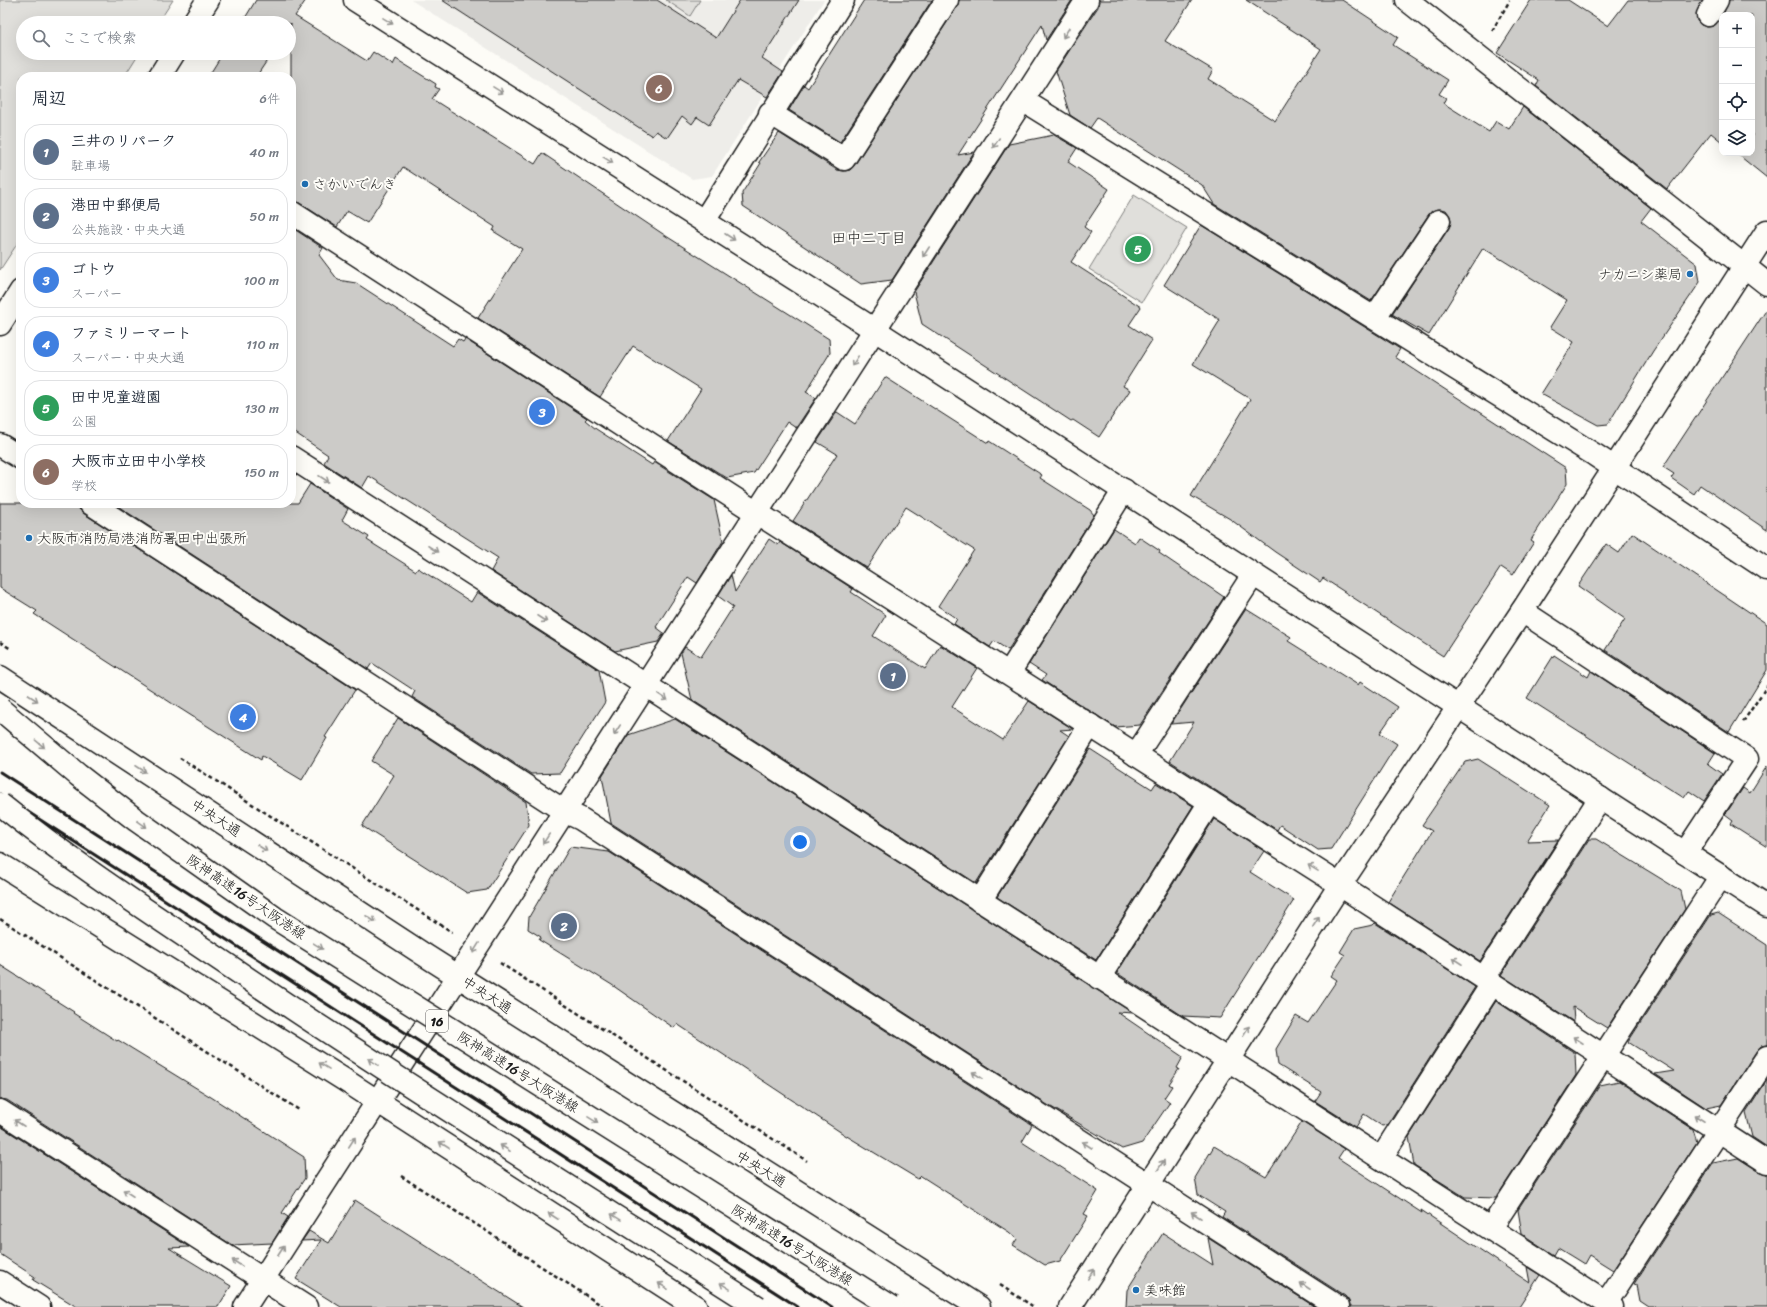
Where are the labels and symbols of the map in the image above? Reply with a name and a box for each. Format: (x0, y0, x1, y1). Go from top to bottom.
one-way arrow (383, 17, 394, 25)
one-way arrow (1062, 27, 1070, 39)
pin: 6 (646, 73, 672, 103)
one-way arrow (492, 87, 504, 95)
one-way arrow (992, 137, 1000, 149)
one-way arrow (602, 156, 613, 164)
place label: さかいでんき (313, 172, 397, 197)
marker: さかいでんき (300, 179, 310, 189)
district label: 田中二丁目 (831, 225, 907, 251)
one-way arrow (724, 233, 735, 241)
pin: 5 (1125, 234, 1151, 264)
one-way arrow (921, 246, 929, 258)
place label: ナカニシ薬局 (1598, 262, 1682, 287)
marker: ナカニシ薬局 (1685, 269, 1695, 279)
one-way arrow (851, 355, 859, 366)
pin: 3 (529, 397, 555, 427)
one-way arrow (318, 475, 330, 483)
place label: 大阪市消防局港消防署田中出張所 (37, 526, 247, 551)
marker: 大阪市消防局港消防署田中出張所 (24, 533, 34, 543)
one-way arrow (427, 545, 438, 553)
one-way arrow (536, 616, 548, 624)
pin: 1 (880, 661, 906, 691)
one-way arrow (658, 693, 669, 701)
one-way arrow (27, 694, 38, 702)
pin: 4 (230, 702, 256, 732)
one-way arrow (613, 724, 621, 735)
one-way arrow (35, 739, 45, 748)
one-way arrow (136, 765, 147, 773)
street label: 中央大通 (186, 792, 246, 844)
one-way arrow (136, 820, 147, 828)
your location (790, 832, 810, 852)
one-way arrow (542, 833, 550, 844)
one-way arrow (256, 844, 267, 852)
street label: 阪神高速16号大阪港線 (181, 848, 311, 946)
one-way arrow (1308, 864, 1319, 872)
pin: 2 (551, 911, 577, 941)
one-way arrow (365, 915, 376, 923)
one-way arrow (1312, 917, 1320, 928)
one-way arrow (312, 942, 324, 950)
one-way arrow (472, 942, 480, 953)
one-way arrow (1452, 957, 1463, 965)
street label: 中央大通 (457, 969, 517, 1021)
road number: 16 (426, 1010, 448, 1032)
street label: 阪神高速16号大阪港線 (452, 1024, 584, 1120)
one-way arrow (1242, 1026, 1250, 1037)
one-way arrow (1573, 1036, 1584, 1044)
one-way arrow (367, 1057, 379, 1065)
one-way arrow (318, 1062, 330, 1070)
one-way arrow (972, 1071, 983, 1079)
one-way arrow (1694, 1114, 1705, 1122)
one-way arrow (588, 1116, 599, 1124)
one-way arrow (13, 1119, 24, 1127)
one-way arrow (349, 1136, 357, 1148)
one-way arrow (438, 1141, 450, 1149)
one-way arrow (1081, 1141, 1093, 1149)
one-way arrow (499, 1143, 511, 1151)
street label: 中央大通 (731, 1144, 791, 1194)
one-way arrow (1157, 1160, 1165, 1171)
one-way arrow (123, 1189, 134, 1197)
street label: 阪神高速16号大阪港線 (726, 1197, 858, 1293)
one-way arrow (547, 1211, 559, 1219)
one-way arrow (1190, 1211, 1202, 1219)
one-way arrow (610, 1212, 622, 1220)
one-way arrow (277, 1245, 286, 1256)
one-way arrow (231, 1259, 243, 1267)
one-way arrow (1087, 1269, 1095, 1280)
place label: 美味館 (1144, 1278, 1186, 1303)
one-way arrow (658, 1282, 669, 1290)
one-way arrow (720, 1282, 731, 1290)
one-way arrow (1300, 1282, 1311, 1290)
marker: 美味館 (1131, 1285, 1141, 1295)

